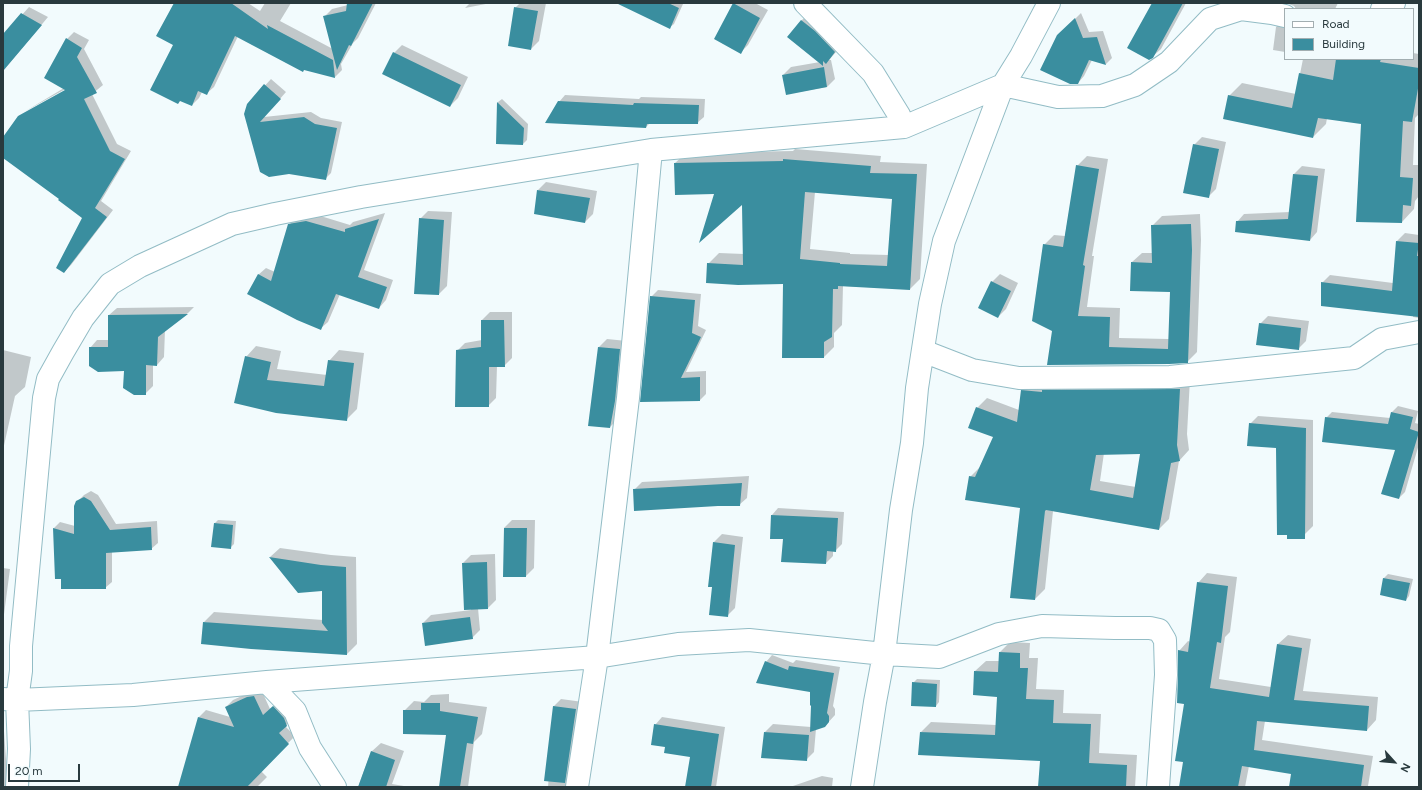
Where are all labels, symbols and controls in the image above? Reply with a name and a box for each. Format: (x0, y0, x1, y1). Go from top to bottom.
legend (1284, 8, 1414, 60)
text: Road (1322, 17, 1350, 31)
text: Building (1322, 37, 1365, 51)
north arrow (1374, 742, 1414, 782)
scale bar (10, 756, 82, 782)
text: N (1397, 761, 1413, 774)
text: 20 m (15, 764, 43, 778)

